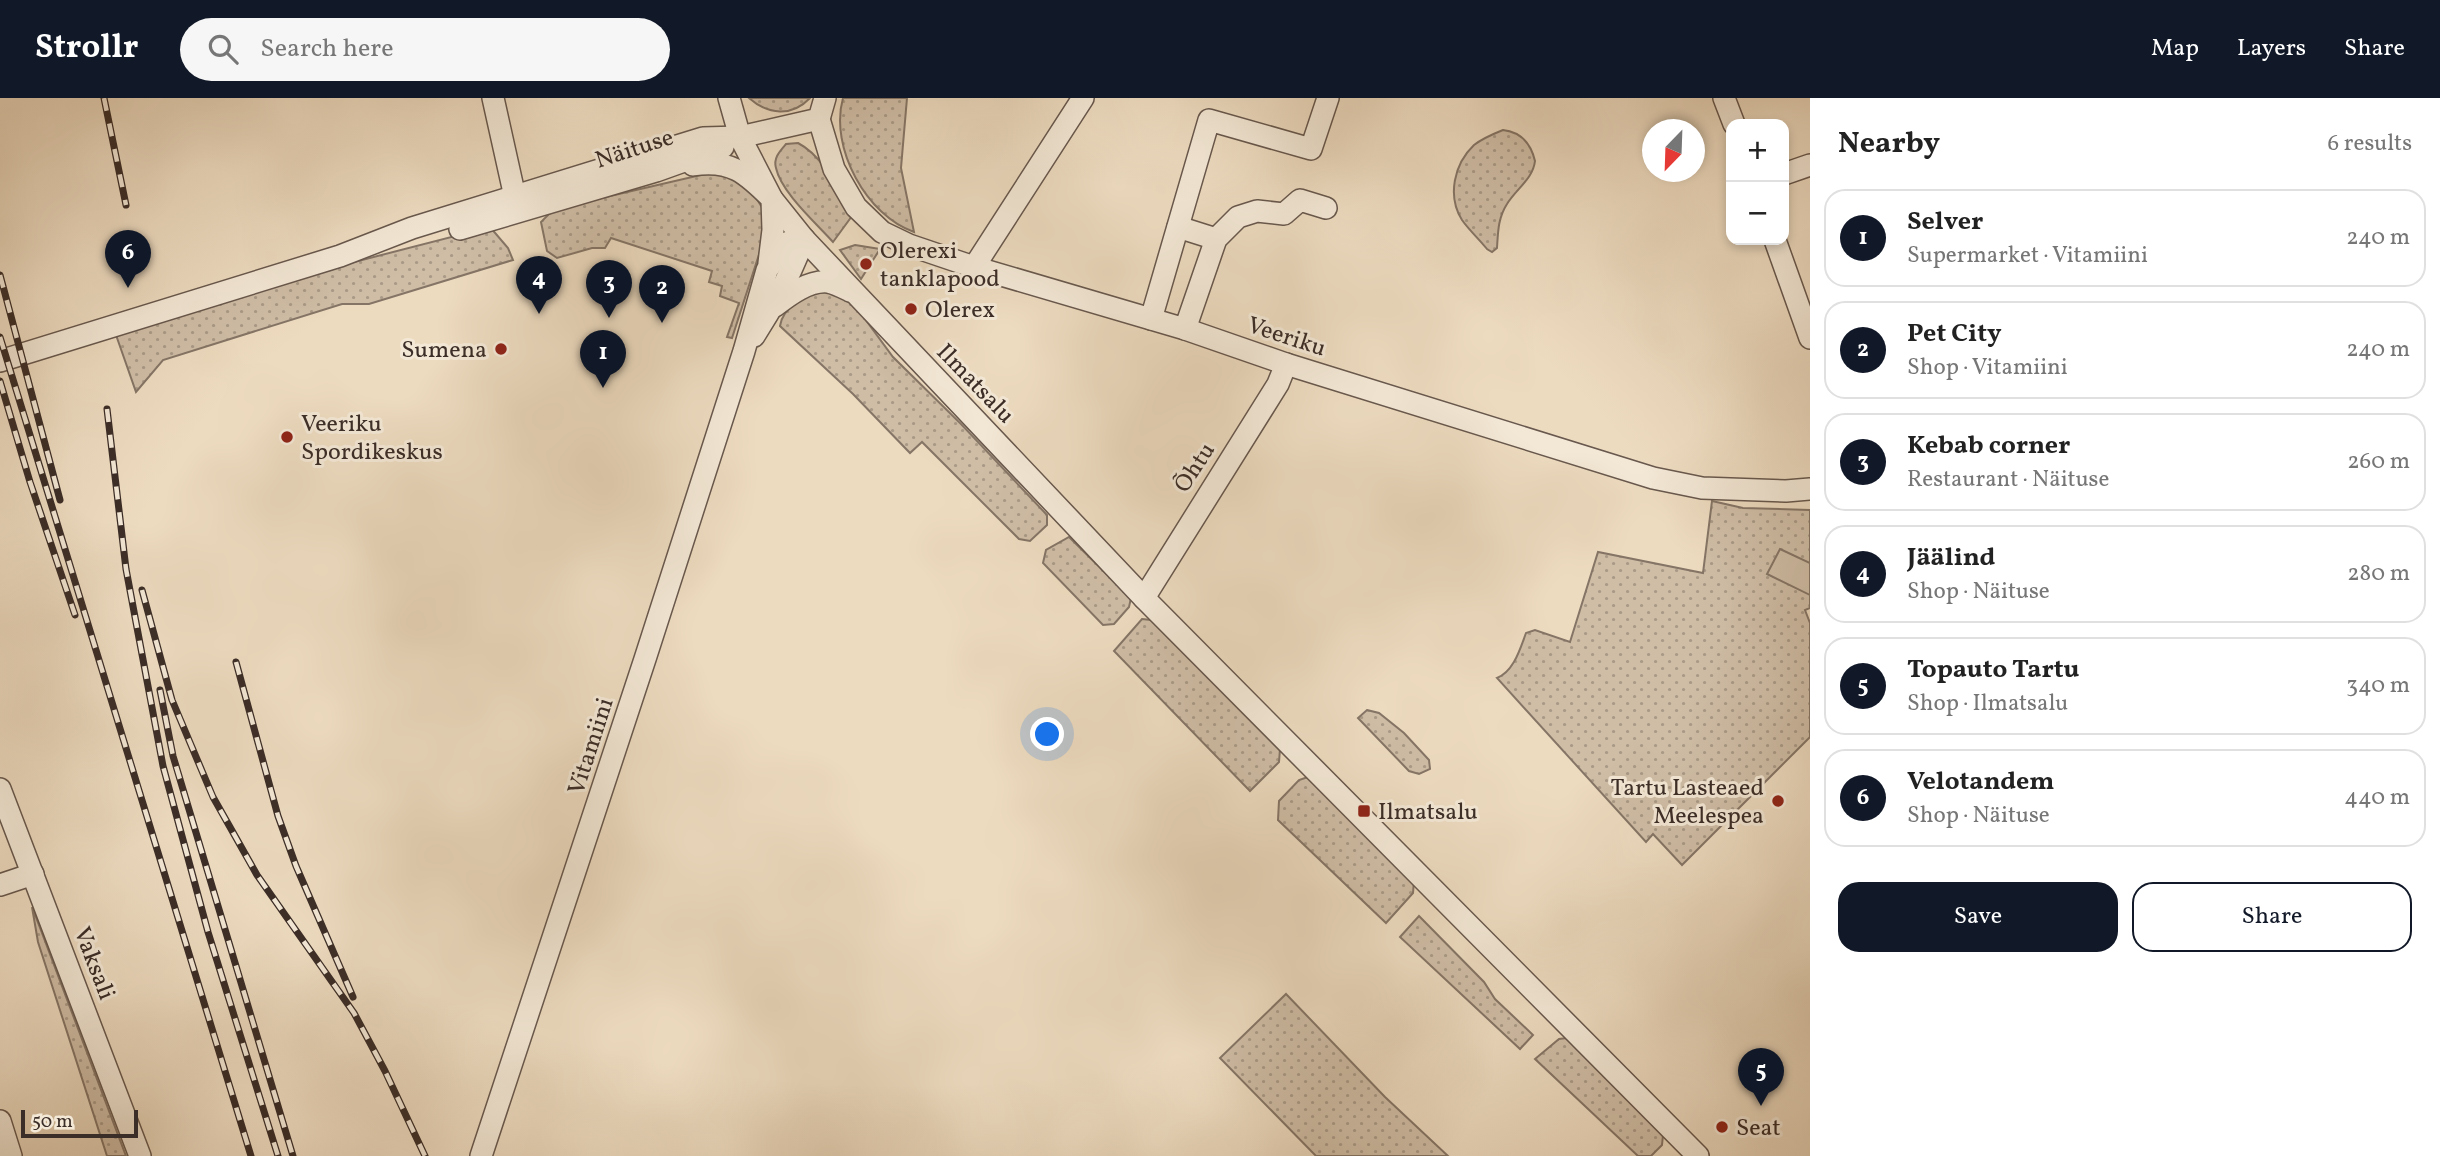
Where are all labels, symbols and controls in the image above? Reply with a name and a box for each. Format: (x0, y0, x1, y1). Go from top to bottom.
search box (180, 18, 670, 81)
text: Strollr (35, 26, 138, 72)
icon: search (204, 30, 242, 68)
text: Search here (260, 31, 394, 67)
text: Map (2151, 32, 2199, 66)
text: Layers (2237, 32, 2306, 66)
text: Share (2344, 32, 2405, 66)
north arrow (1642, 119, 1705, 182)
map controls (1726, 119, 1789, 245)
button: + (1726, 119, 1789, 182)
street label: Näituse (591, 121, 678, 179)
text: Nearby (1838, 123, 1940, 165)
text: 6 results (2328, 128, 2412, 160)
button: − (1726, 182, 1789, 245)
text: Selver (1907, 204, 1983, 240)
text: 1 (1858, 222, 1868, 254)
text: 240 m (2346, 222, 2410, 254)
pin: 6 (105, 230, 151, 288)
place label: Olerexi tanklapood (880, 235, 1000, 297)
text: Supermarket · Vitamiini (1907, 240, 2148, 272)
pin: 4 (516, 256, 562, 314)
marker: Olerexi tanklapood (858, 256, 874, 272)
pin: 3 (586, 260, 632, 318)
pin: 2 (639, 265, 685, 323)
place label: Olerex (925, 294, 995, 328)
marker: Olerex (903, 301, 919, 317)
street label: Veeriku (1243, 309, 1330, 367)
text: Pet City (1907, 316, 2002, 352)
pin: 1 (580, 330, 626, 388)
place label: Sumena (401, 334, 487, 368)
text: 2 (1857, 334, 1869, 366)
text: 240 m (2346, 334, 2410, 366)
street label: Ilmatsalu (928, 337, 1021, 432)
marker: Sumena (493, 341, 509, 357)
text: Shop · Vitamiini (1907, 352, 2068, 384)
place label: Veeriku Spordikeskus (301, 408, 443, 470)
text: Kebab corner (1907, 428, 2070, 464)
marker: Veeriku Spordikeskus (279, 429, 295, 445)
street label: Õhtu (1167, 436, 1225, 500)
text: 3 (1857, 446, 1869, 478)
text: 260 m (2347, 446, 2410, 478)
text: Restaurant · Näituse (1907, 464, 2109, 496)
text: Jäälind (1907, 540, 1995, 576)
text: 4 (1856, 558, 1870, 590)
text: 280 m (2347, 558, 2410, 590)
text: Shop · Näituse (1907, 576, 2050, 608)
text: Topauto Tartu (1907, 652, 2079, 688)
text: 5 (1857, 670, 1869, 702)
text: 340 m (2346, 670, 2410, 702)
text: Shop · Ilmatsalu (1907, 688, 2068, 720)
street label: Vitamiini (560, 694, 624, 799)
your location (1030, 717, 1064, 751)
text: Velotandem (1907, 764, 2054, 800)
place label: Tartu Lasteaed Meelespea (1611, 772, 1764, 834)
text: 6 (1857, 782, 1869, 814)
text: 440 m (2344, 782, 2410, 814)
marker: Tartu Lasteaed Meelespea (1770, 793, 1786, 809)
place label: Ilmatsalu (1378, 796, 1478, 830)
text: Shop · Näituse (1907, 800, 2050, 832)
marker: Ilmatsalu (1356, 803, 1372, 819)
button: Save (1838, 882, 2118, 952)
button: Share (2132, 882, 2412, 952)
street label: Vaksali (64, 922, 123, 1005)
pin: 5 (1738, 1048, 1784, 1106)
scale bar (21, 1107, 138, 1139)
text: 50 m (32, 1109, 73, 1135)
place label: Seat (1736, 1112, 1781, 1146)
marker: Seat (1714, 1119, 1730, 1135)

